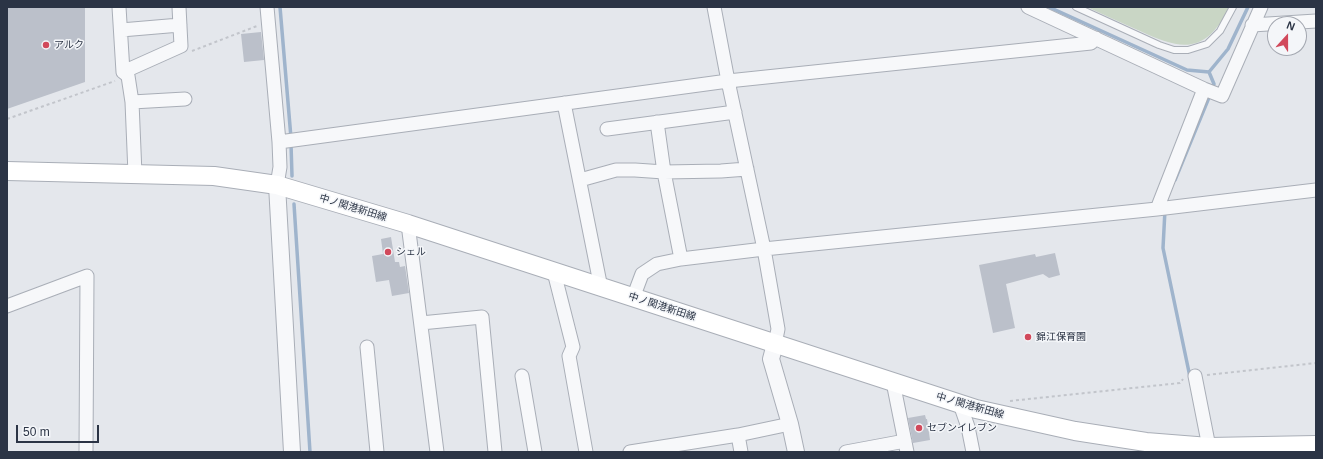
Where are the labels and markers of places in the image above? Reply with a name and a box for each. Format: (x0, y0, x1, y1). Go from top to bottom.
place label: アルク (54, 39, 84, 51)
marker: アルク (41, 40, 51, 50)
place label: シェル (396, 246, 426, 258)
marker: シェル (383, 247, 393, 257)
place label: 錦江保育園 (1036, 331, 1086, 343)
marker: 錦江保育園 (1023, 332, 1033, 342)
place label: セブンイレブン (927, 422, 997, 434)
marker: セブンイレブン (914, 423, 924, 433)

